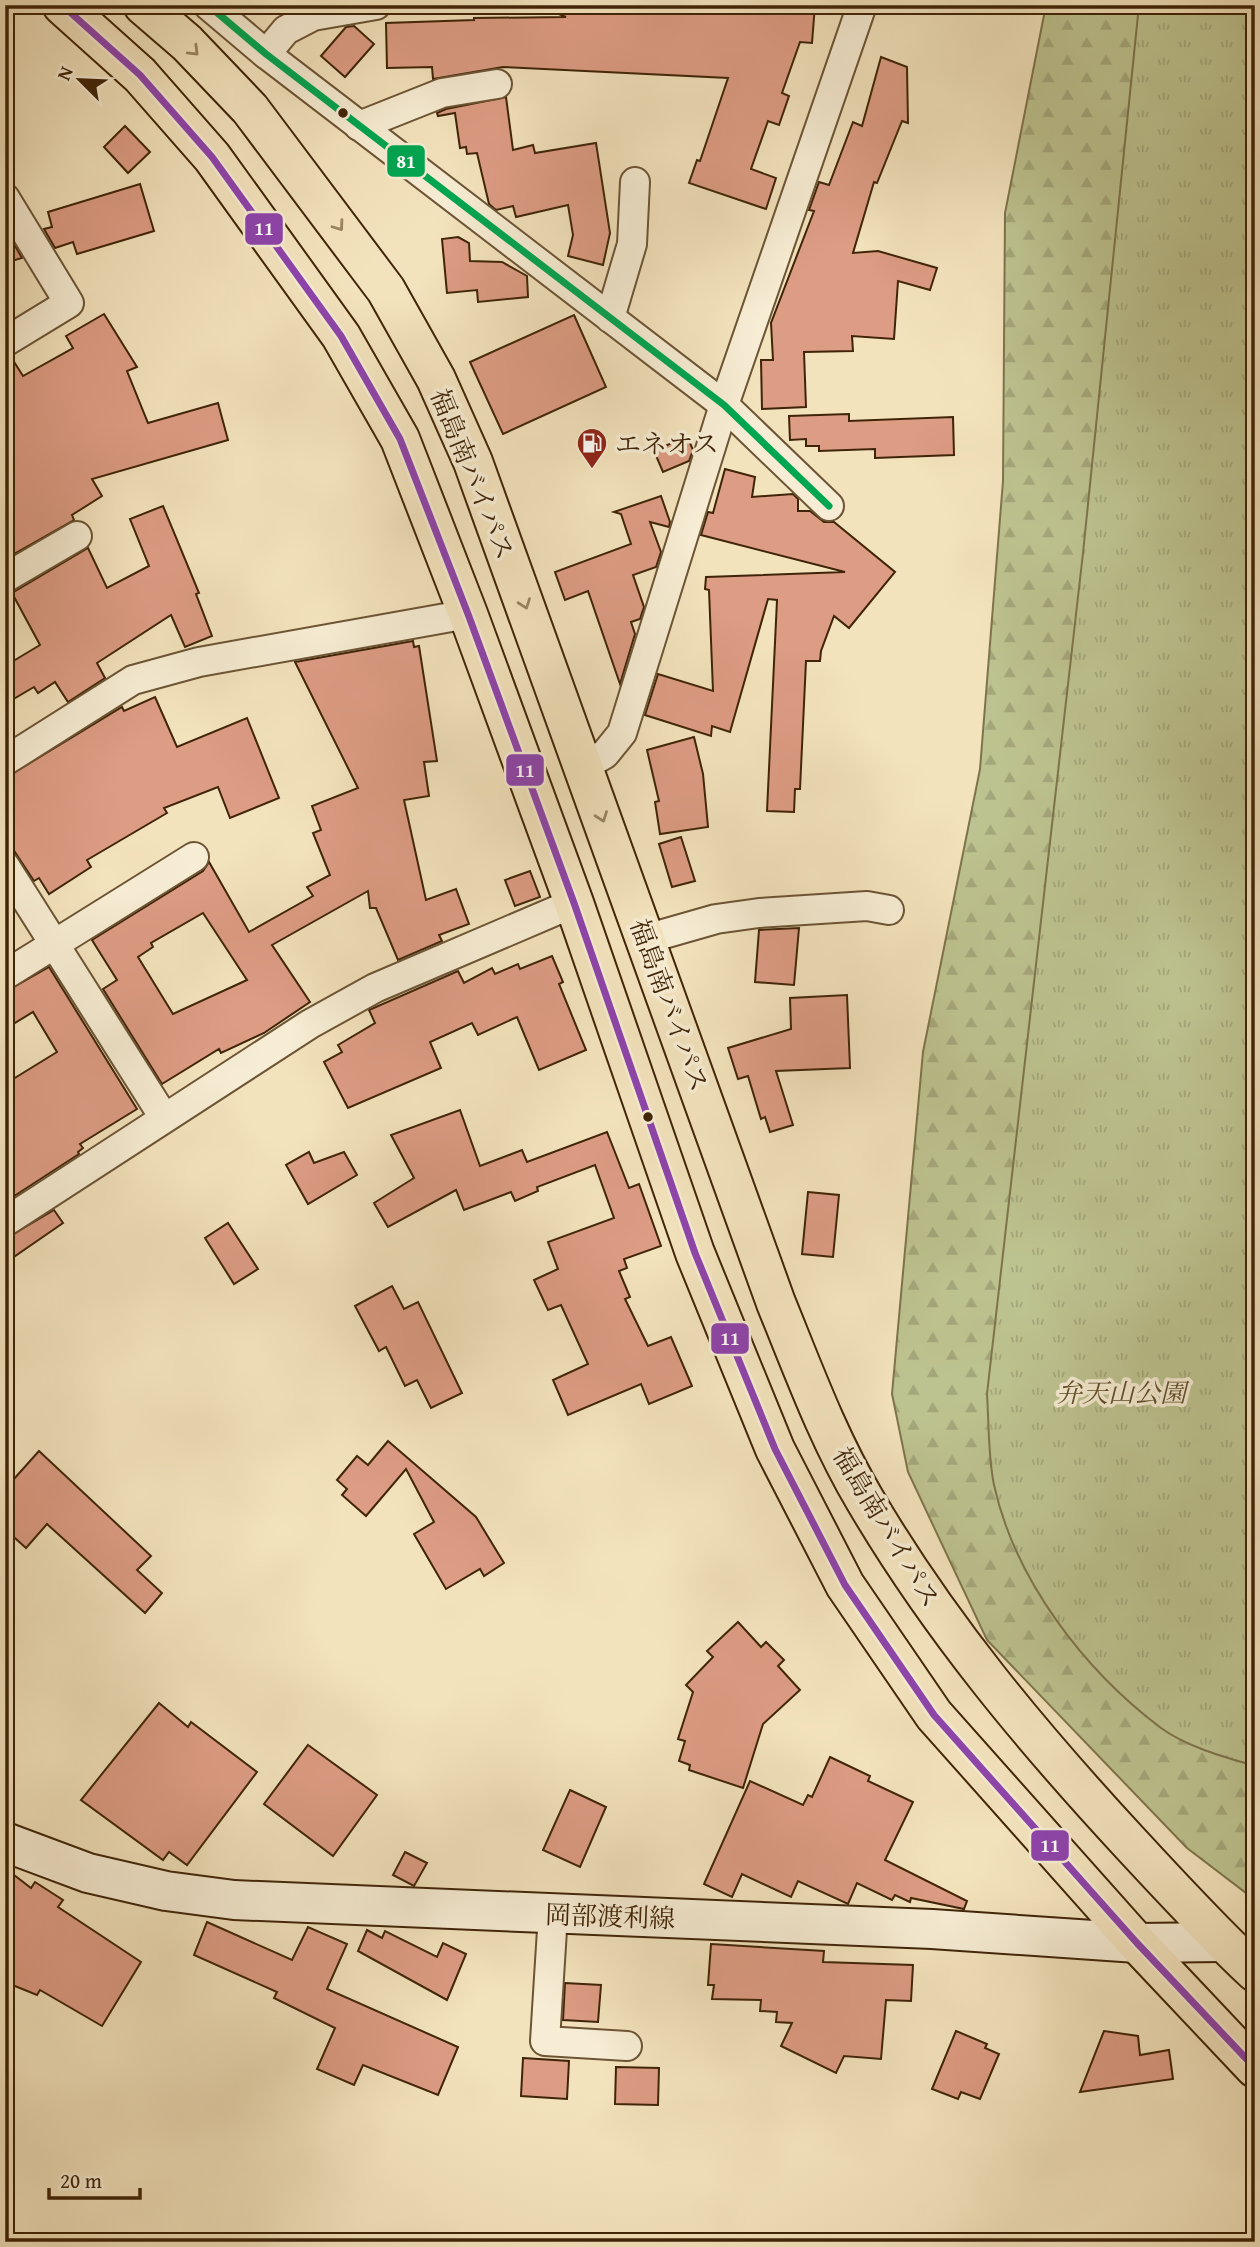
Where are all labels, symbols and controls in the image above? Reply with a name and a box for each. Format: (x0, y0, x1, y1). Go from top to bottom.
one-way arrow (185, 43, 198, 56)
north arrow (46, 46, 116, 116)
text: N (49, 61, 80, 85)
unlabelled marker (336, 106, 350, 120)
line badge: 81 (386, 144, 426, 178)
text: 81 (396, 147, 416, 175)
line badge: 11 (244, 212, 284, 246)
text: 11 (254, 214, 274, 242)
one-way arrow (330, 218, 343, 231)
street label: 福島南バイパス (421, 383, 525, 565)
place label: エネオス (615, 424, 719, 463)
fuel station icon: エネオス (575, 426, 609, 470)
one-way arrow (516, 597, 530, 609)
line badge: 11 (505, 753, 545, 787)
text: 11 (515, 756, 535, 784)
one-way arrow (594, 811, 608, 823)
street label: 福島南バイパス (621, 913, 719, 1097)
unlabelled marker (641, 1110, 655, 1124)
line badge: 11 (710, 1322, 750, 1355)
text: 11 (720, 1324, 740, 1352)
park label: 弁天山公園 (1056, 1373, 1190, 1412)
street label: 福島南バイパス (824, 1439, 950, 1615)
line badge: 11 (1030, 1829, 1070, 1862)
text: 11 (1040, 1831, 1060, 1859)
street label: 岡部渡利線 (544, 1894, 676, 1938)
scale bar (49, 2156, 140, 2200)
text: 20 m (60, 2165, 102, 2196)

